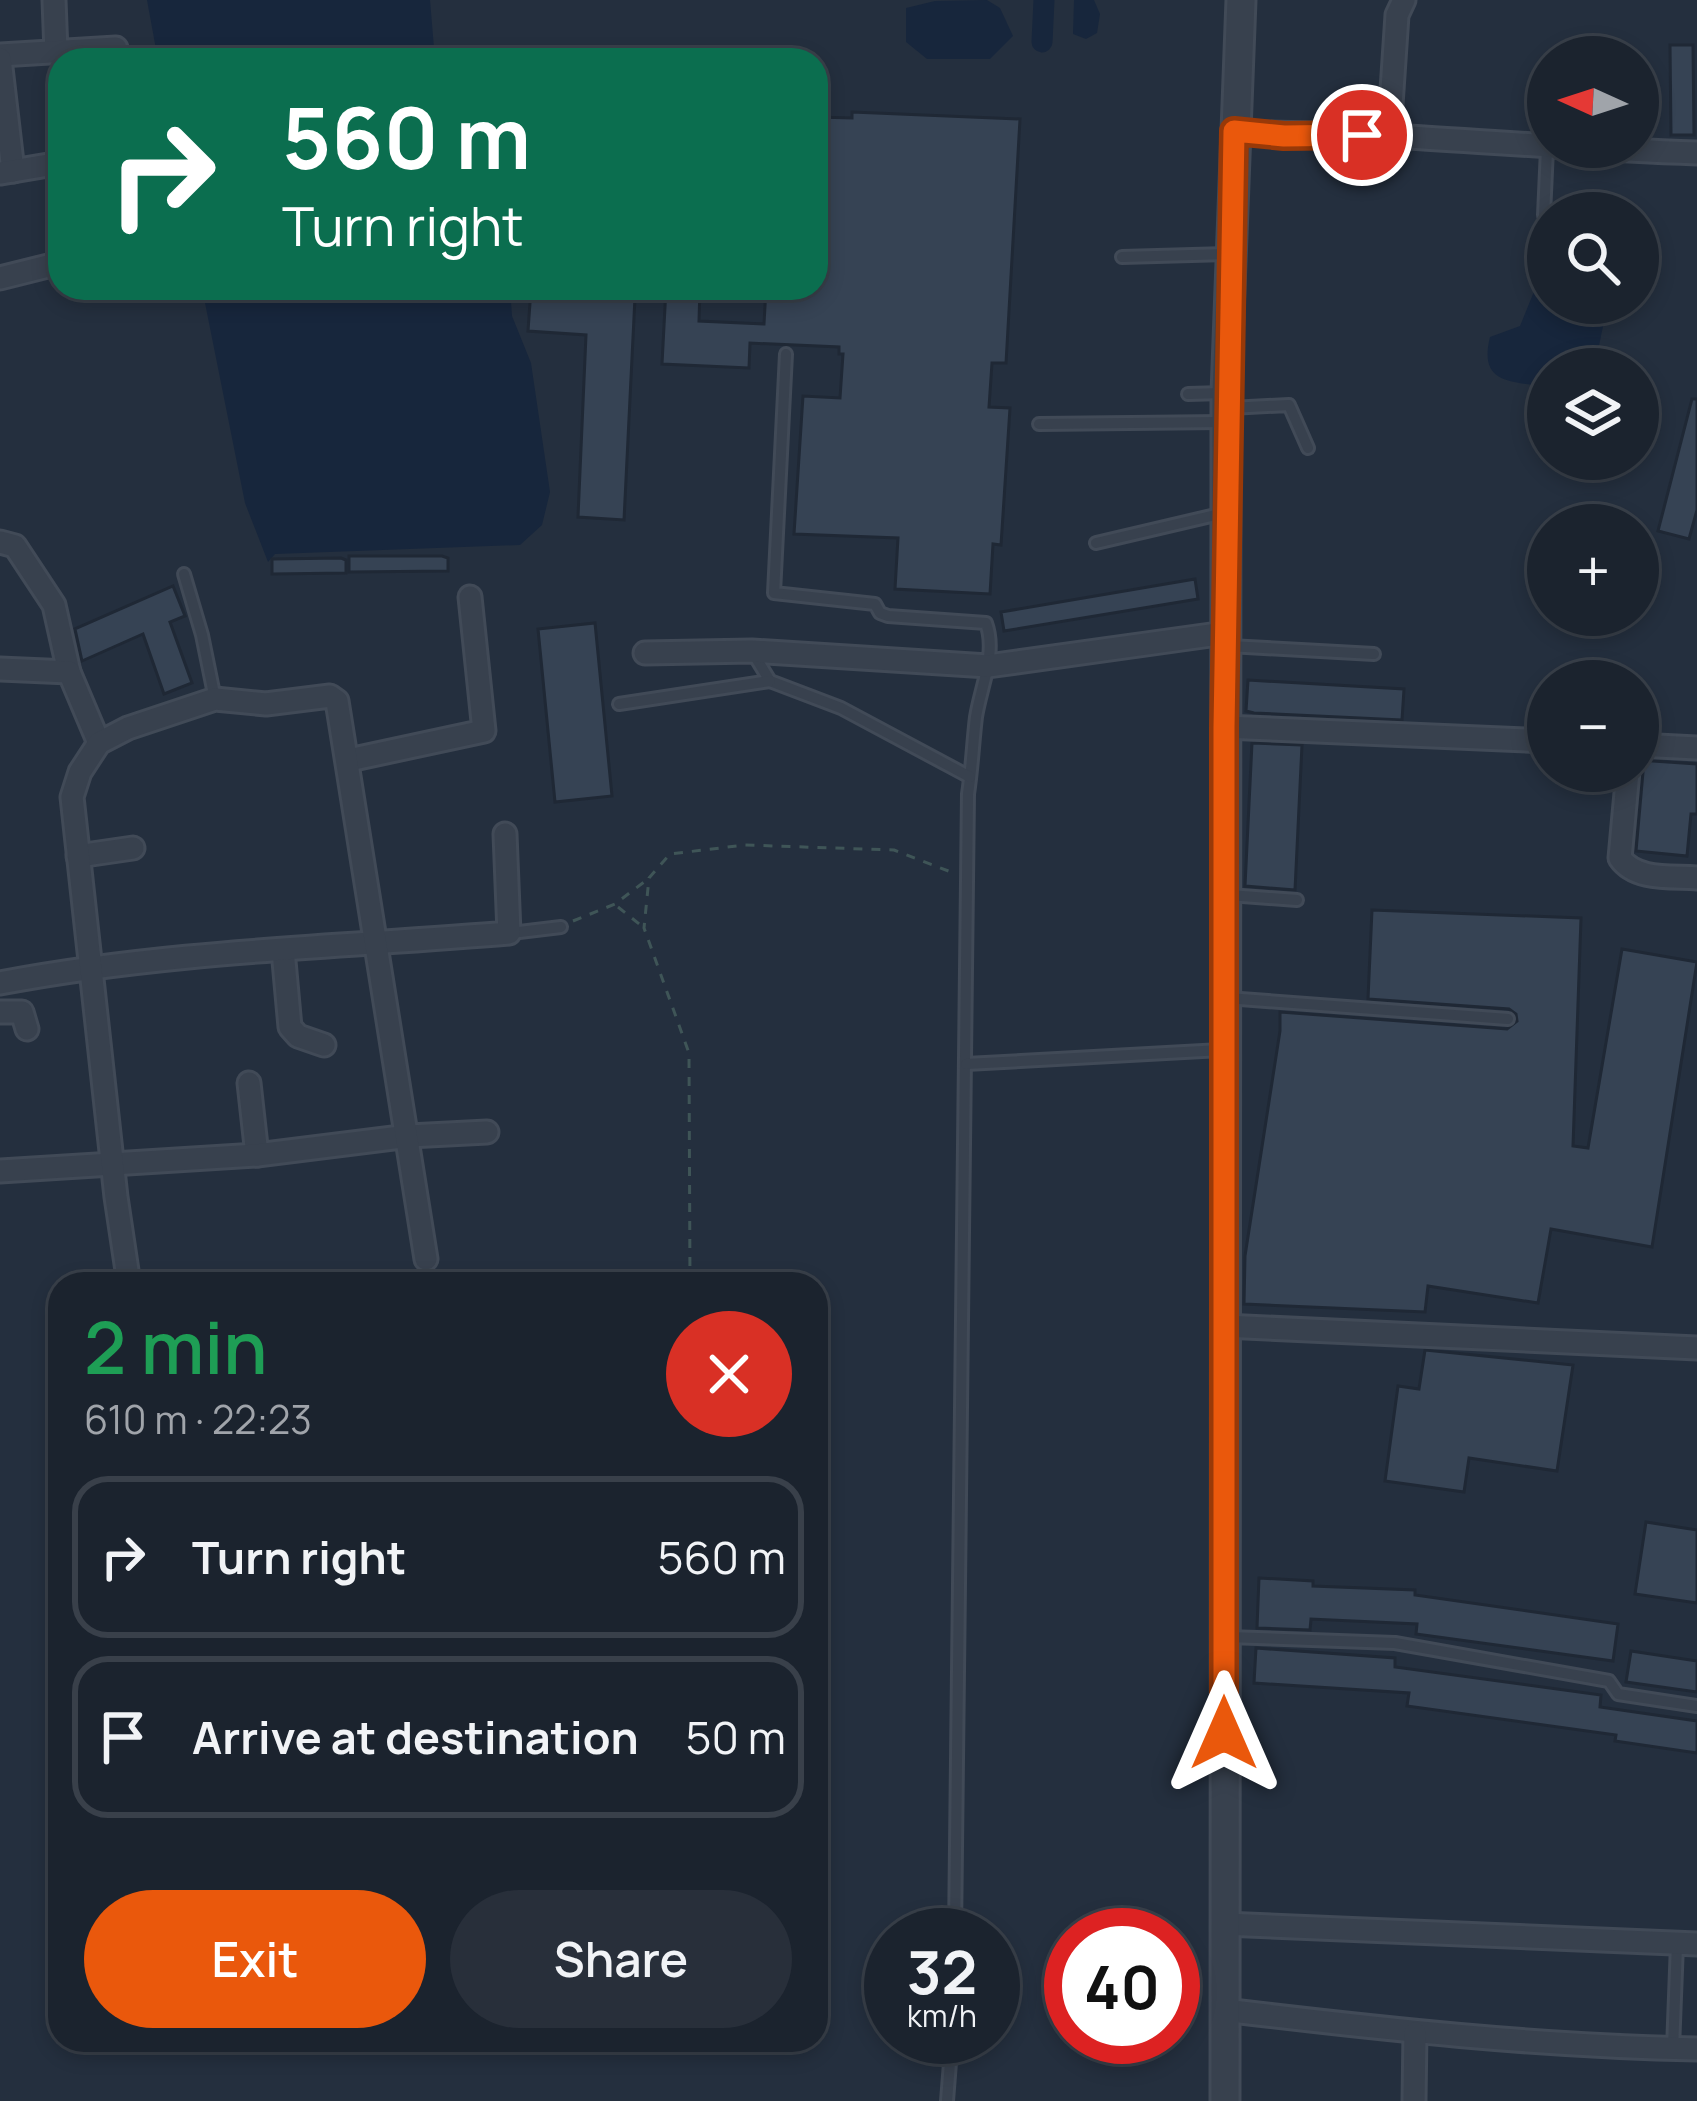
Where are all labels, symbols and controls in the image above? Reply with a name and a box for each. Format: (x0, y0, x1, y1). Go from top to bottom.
north arrow (1527, 36, 1659, 168)
map controls (1527, 36, 1659, 792)
text: 560 m (282, 79, 531, 194)
pin (1311, 84, 1413, 186)
icon: right (84, 96, 240, 252)
icon: arrive (1329, 102, 1395, 168)
text: Turn right (282, 188, 524, 262)
button: search (1527, 192, 1659, 324)
button: layers (1527, 348, 1659, 480)
button: + (1527, 504, 1659, 636)
button: − (1527, 660, 1659, 792)
text: 2 min (84, 1297, 268, 1396)
button: close (666, 1311, 792, 1437)
text: 610 m · 22:23 (84, 1392, 312, 1446)
icon: right (90, 1524, 156, 1590)
text: Turn right (192, 1526, 406, 1588)
text: 560 m (657, 1526, 786, 1588)
position arrow (1161, 1670, 1287, 1796)
icon: arrive (90, 1704, 156, 1770)
text: Arrive at destination (192, 1706, 639, 1768)
text: 50 m (685, 1706, 786, 1768)
button: Exit (84, 1890, 426, 2028)
button: Share (450, 1890, 792, 2028)
speed limit sign: 40 (1044, 1908, 1200, 2064)
text: 32 (907, 1930, 977, 2012)
text: km/h (907, 1995, 977, 2036)

